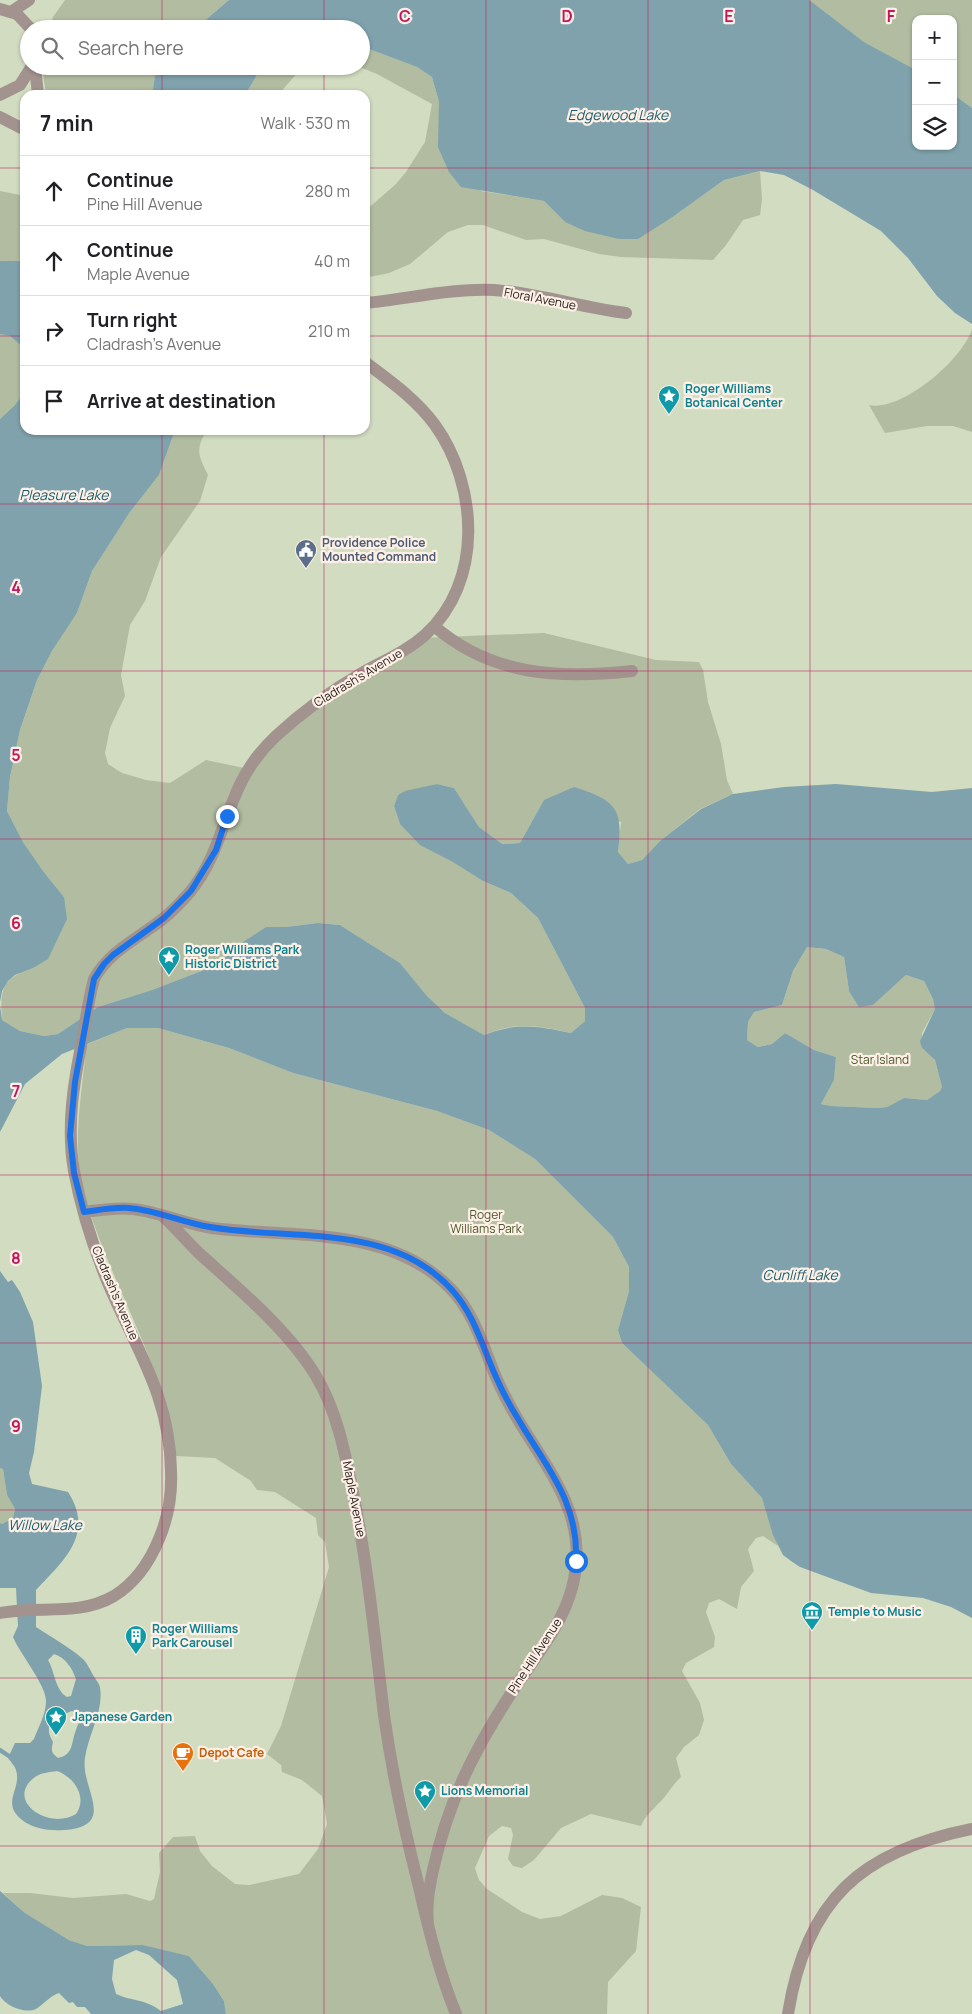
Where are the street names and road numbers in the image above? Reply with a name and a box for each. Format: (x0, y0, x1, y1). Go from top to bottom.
street label: Floral Avenue (503, 283, 578, 314)
street label: Cladrash's Avenue (310, 644, 405, 711)
street label: Cladrash's Avenue (88, 1243, 143, 1342)
street label: Maple Avenue (339, 1459, 370, 1538)
street label: Pine Hill Avenue (504, 1615, 565, 1697)

